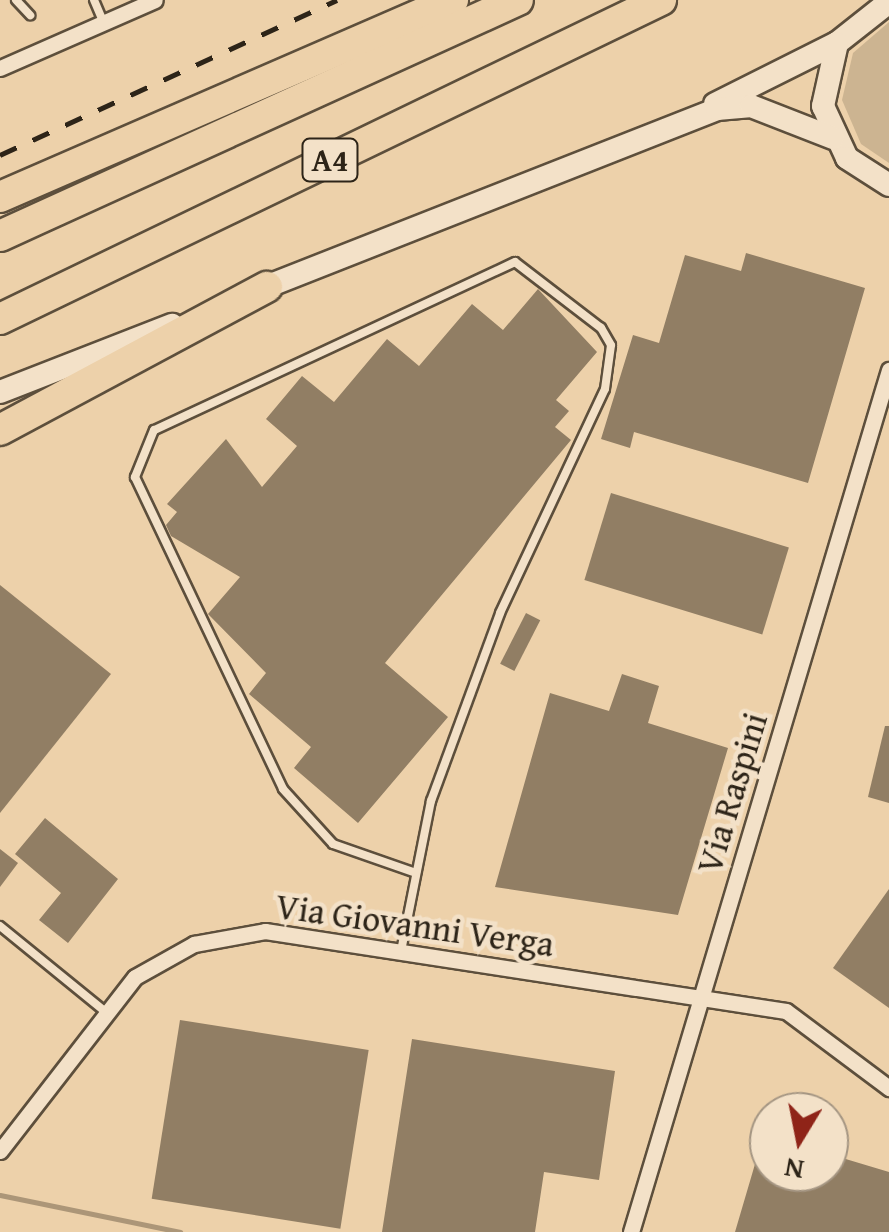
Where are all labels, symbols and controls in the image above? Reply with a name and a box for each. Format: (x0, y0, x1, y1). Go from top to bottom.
road number: A4 (300, 133, 360, 187)
street label: Via Raspini (688, 708, 776, 878)
street label: Via Giovanni Verga (273, 885, 557, 965)
north arrow (749, 1092, 849, 1192)
text: N (781, 1148, 807, 1192)

